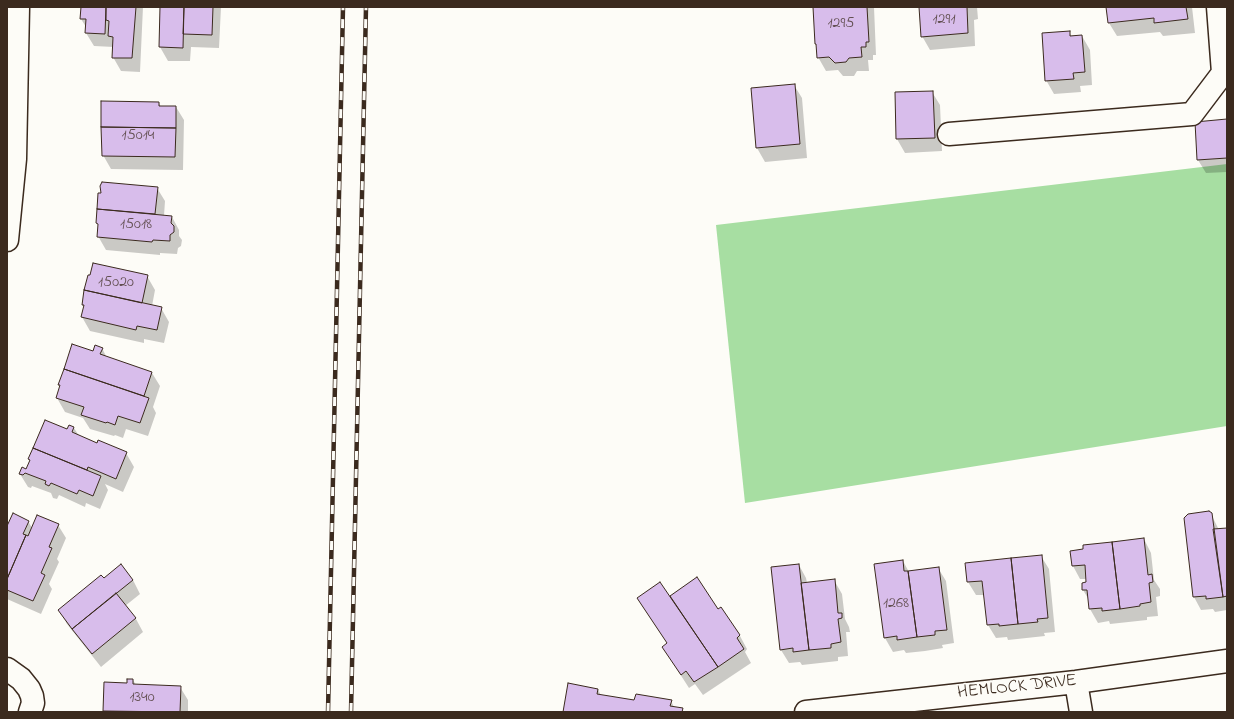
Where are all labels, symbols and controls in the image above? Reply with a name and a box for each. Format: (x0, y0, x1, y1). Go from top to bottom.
house number: 1291 (933, 10, 955, 30)
house number: 1295 (827, 14, 855, 34)
house number: 15014 (122, 126, 154, 146)
house number: 15018 (120, 215, 152, 235)
house number: 15020 (98, 273, 134, 293)
house number: 1268 (883, 594, 909, 614)
street label: HEMLOCK DRIVE (956, 671, 1078, 705)
house number: 1340 (129, 688, 155, 708)

